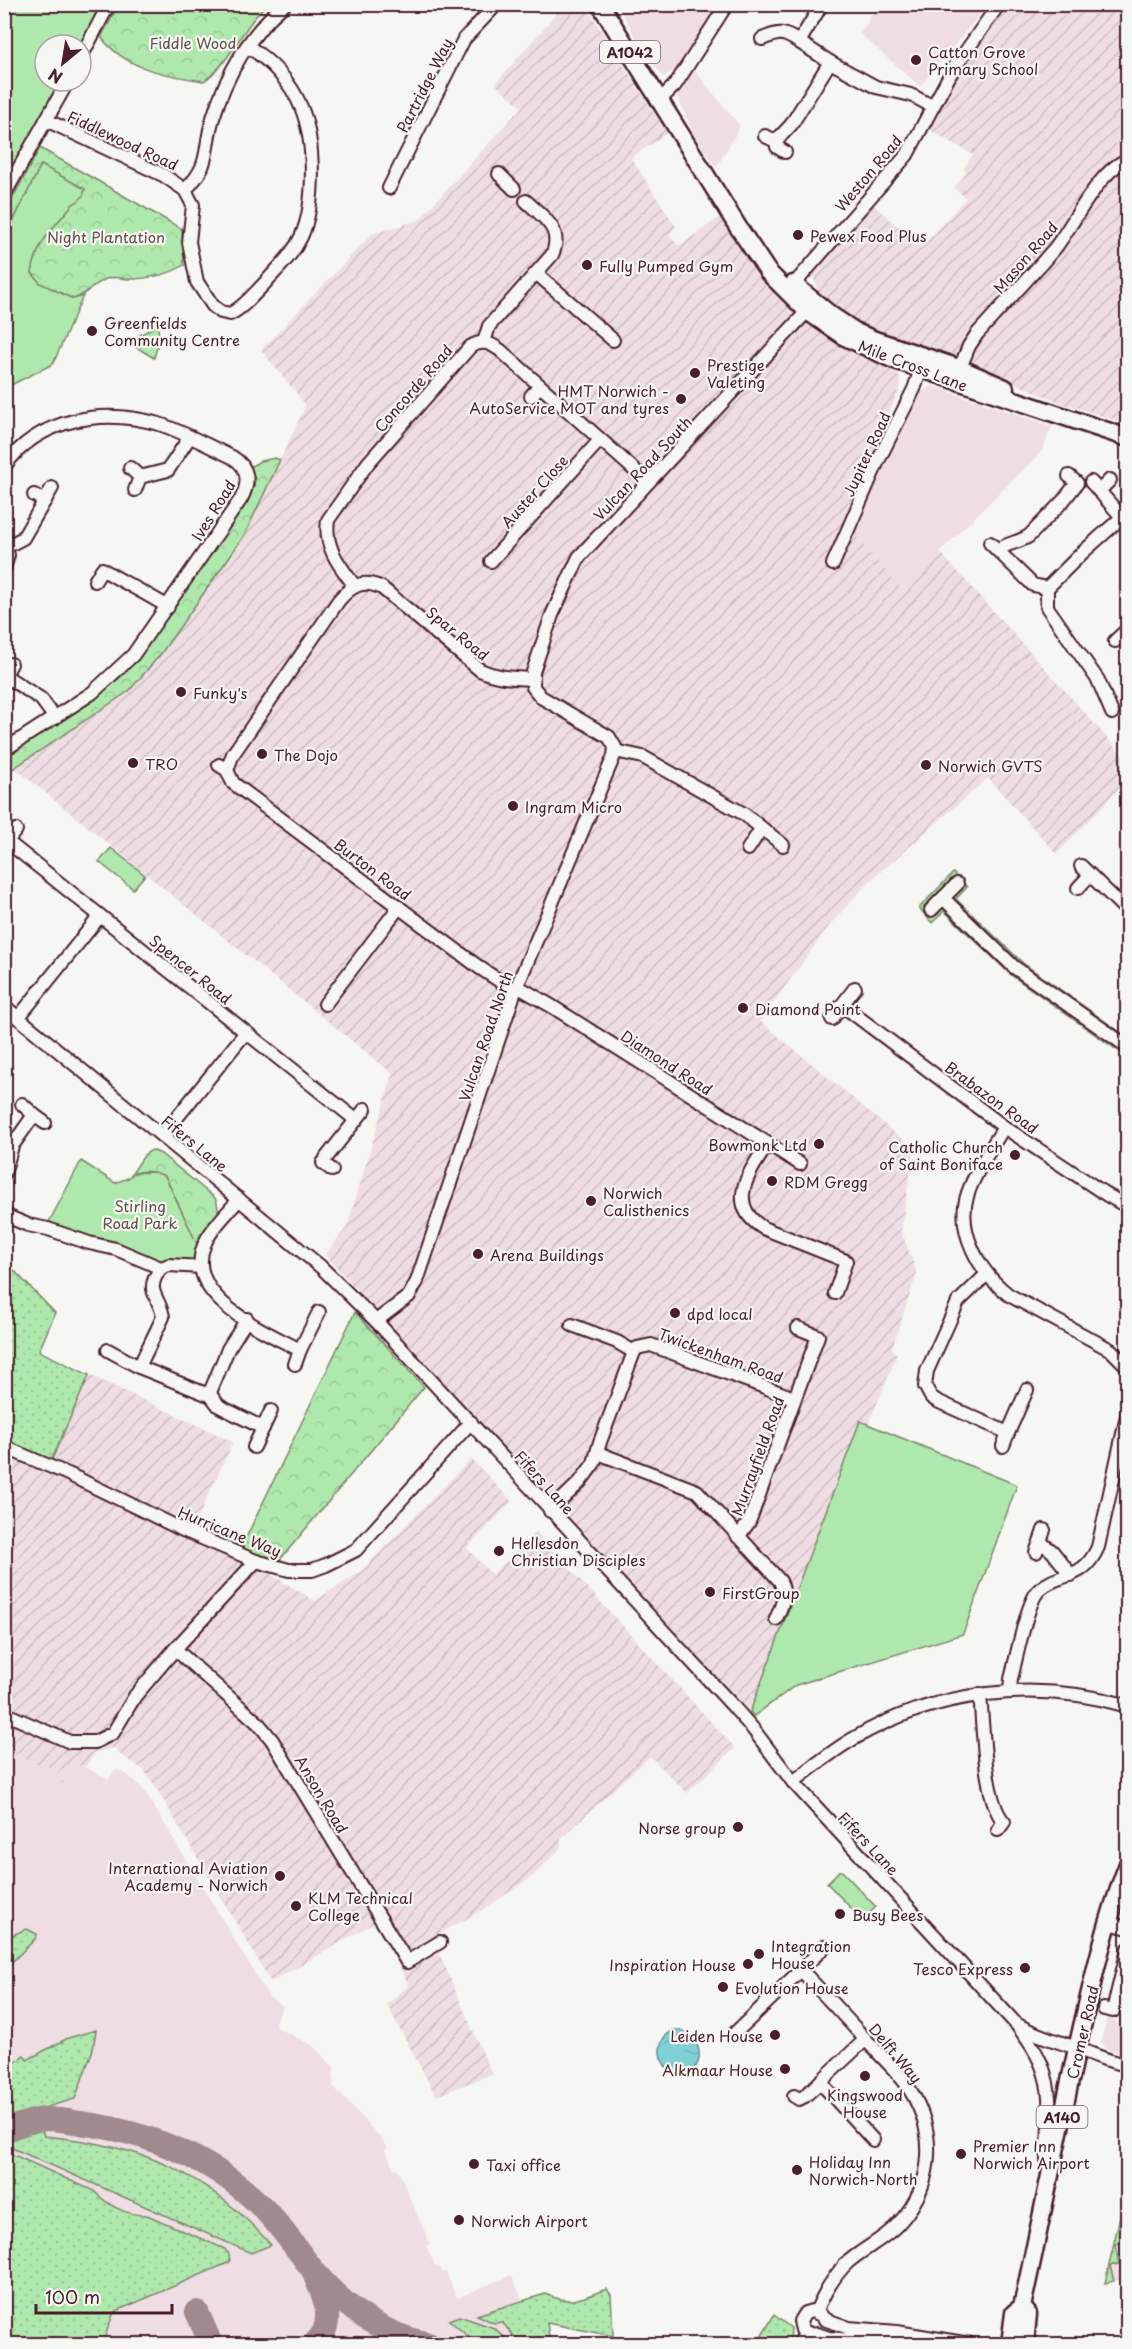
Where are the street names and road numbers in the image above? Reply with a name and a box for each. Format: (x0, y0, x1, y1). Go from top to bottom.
street label: Partridge Way (390, 34, 458, 136)
road number: A1042 (600, 41, 660, 63)
street label: Fiddlewood Road (64, 104, 182, 176)
street label: Weston Road (829, 130, 907, 216)
street label: Mason Road (987, 216, 1063, 298)
street label: Mile Cross Lane (855, 334, 971, 396)
street label: Concorde Road (368, 339, 458, 437)
street label: Jupiter Road (836, 408, 896, 500)
street label: Vulcan Road South (587, 411, 697, 525)
street label: Auster Close (495, 449, 573, 533)
street label: Ives Road (185, 475, 241, 545)
street label: Spar Road (422, 600, 494, 666)
street label: Burton Road (330, 832, 416, 906)
street label: Spencer Road (145, 929, 237, 1009)
street label: Vulcan Road North (452, 968, 518, 1104)
street label: Diamond Road (617, 1024, 717, 1100)
street label: Brabazon Road (940, 1055, 1044, 1139)
street label: Fifers Lane (157, 1109, 233, 1177)
street label: Twickenham Road (655, 1322, 787, 1388)
street label: Murrayfield Road (725, 1393, 789, 1519)
street label: Fifers Lane (510, 1445, 580, 1519)
street label: Hurricane Way (175, 1500, 285, 1562)
street label: Anson Road (290, 1751, 354, 1837)
street label: Fifers Lane (833, 1806, 905, 1880)
street label: Cromer Road (1060, 1983, 1104, 2081)
street label: Delft Way (864, 2018, 928, 2088)
road number: A140 (1036, 2106, 1088, 2128)

